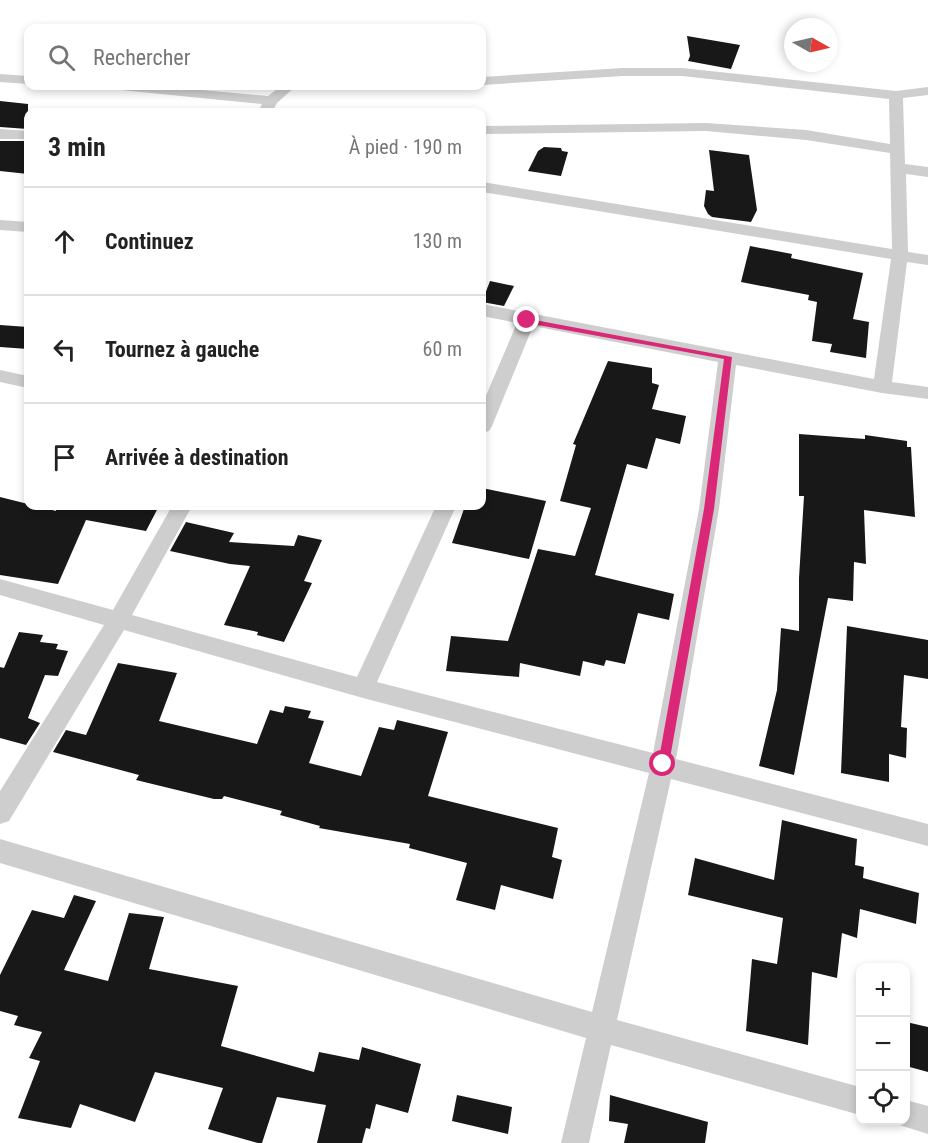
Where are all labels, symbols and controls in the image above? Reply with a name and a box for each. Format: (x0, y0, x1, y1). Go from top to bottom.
north arrow (784, 18, 838, 72)
search box (24, 24, 486, 90)
icon: search (45, 41, 78, 74)
text: Rechercher (93, 45, 190, 70)
text: 3 min (48, 132, 106, 162)
text: À pied · 190 m (349, 135, 462, 159)
icon: ahead (48, 225, 81, 258)
text: Continuez (105, 229, 194, 254)
text: 130 m (413, 229, 462, 253)
route end (513, 306, 539, 332)
icon: left (48, 333, 81, 366)
text: Tournez à gauche (105, 337, 259, 362)
text: 60 m (423, 337, 462, 361)
icon: arrive (48, 441, 81, 474)
text: Arrivée à destination (105, 445, 289, 470)
route start (649, 750, 675, 776)
map controls (856, 963, 910, 1125)
button: + (856, 963, 910, 1017)
button: − (856, 1017, 910, 1071)
button: locate (856, 1071, 910, 1125)

